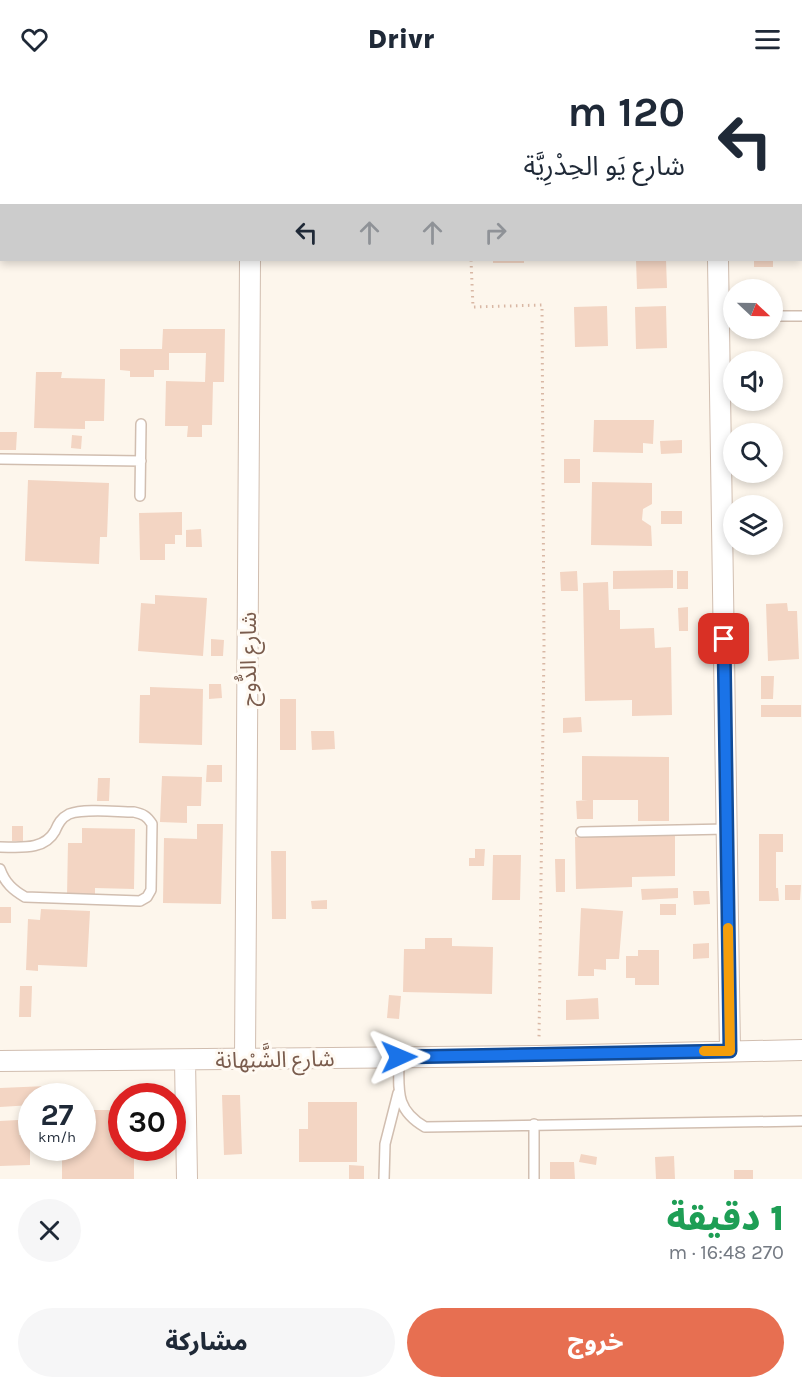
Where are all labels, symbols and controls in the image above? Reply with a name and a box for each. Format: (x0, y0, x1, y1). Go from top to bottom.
icon: heart (18, 23, 51, 56)
text: Drivr (368, 23, 434, 55)
icon: menu (751, 23, 784, 56)
text: 120 m (568, 87, 685, 137)
icon: left (706, 102, 784, 180)
text: شارع يَو الحِدْرِيَّة (523, 150, 685, 182)
icon: left (290, 216, 323, 249)
icon: ahead (353, 216, 386, 249)
icon: ahead (416, 216, 449, 249)
icon: right (479, 216, 512, 249)
north arrow (723, 279, 783, 339)
map controls (723, 279, 783, 555)
button: sound (723, 351, 783, 411)
button: search (723, 423, 783, 483)
button: layers (723, 495, 783, 555)
street label: شارع الدُّوح (234, 612, 265, 706)
pin (698, 613, 749, 664)
icon: arrive (707, 622, 740, 655)
position arrow (367, 1025, 431, 1089)
street label: شارع الشَّبْهانة (215, 1041, 335, 1077)
speed limit sign: 30 (108, 1083, 186, 1161)
text: 27 (40, 1097, 74, 1133)
text: km/h (38, 1128, 76, 1146)
text: 1 دقيقة (666, 1197, 784, 1239)
button: close (18, 1199, 81, 1262)
text: 270 m · 16:48 (668, 1241, 784, 1264)
button: مشاركة (18, 1308, 395, 1377)
button: خروج (407, 1308, 784, 1377)

